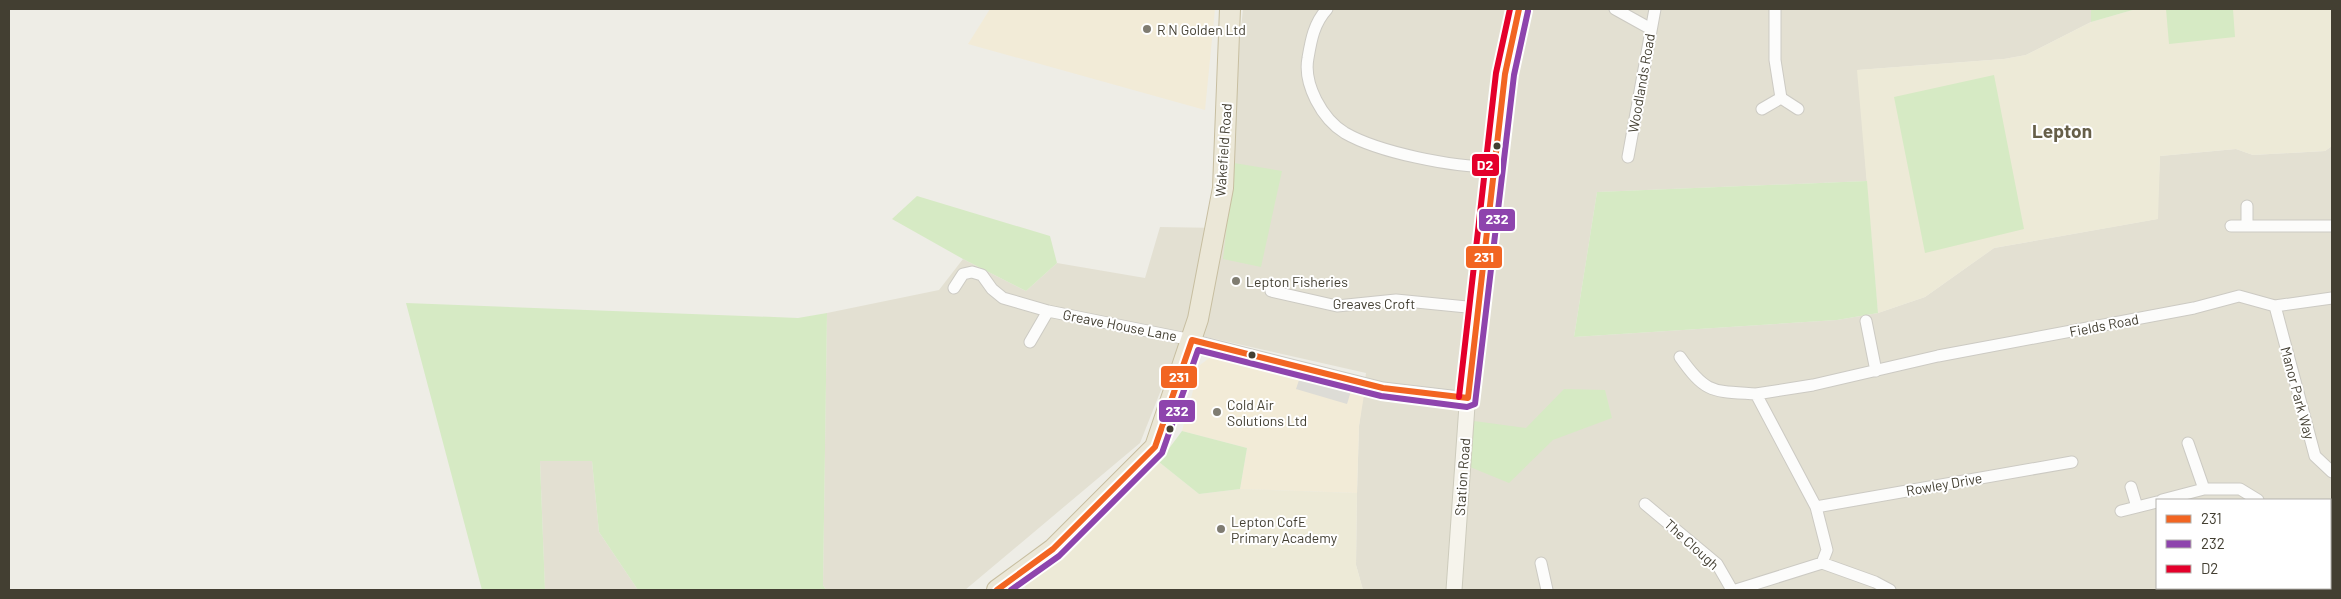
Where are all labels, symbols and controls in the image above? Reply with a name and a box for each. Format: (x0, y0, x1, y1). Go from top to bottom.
place label: R N Golden Ltd (1157, 21, 1246, 38)
marker: R N Golden Ltd (1141, 23, 1153, 35)
street label: Woodlands Road (1624, 32, 1658, 134)
street label: Wakefield Road (1211, 103, 1235, 197)
district label: Lepton (2032, 119, 2092, 142)
unlabelled marker (1492, 141, 1502, 151)
line badge: D2 (1471, 153, 1500, 177)
text: D2 (1477, 156, 1493, 173)
line badge: 232 (1478, 208, 1516, 232)
text: 232 (1485, 210, 1509, 227)
line badge: 231 (1465, 245, 1503, 269)
text: 231 (1474, 248, 1494, 265)
place label: Lepton Fisheries (1246, 273, 1348, 290)
marker: Lepton Fisheries (1230, 275, 1242, 287)
street label: Greaves Croft (1333, 295, 1415, 312)
street label: Greave House Lane (1061, 306, 1179, 344)
street label: Fields Road (2068, 310, 2140, 340)
street label: Manor Park Way (2277, 345, 2319, 442)
unlabelled marker (1247, 350, 1257, 360)
line badge: 231 (1160, 365, 1198, 389)
text: 231 (1169, 368, 1189, 385)
place label: Cold Air Solutions Ltd (1227, 396, 1307, 429)
line badge: 232 (1158, 399, 1196, 423)
text: 232 (1165, 402, 1189, 419)
marker: Cold Air Solutions Ltd (1211, 406, 1223, 418)
unlabelled marker (1165, 424, 1175, 434)
street label: Station Road (1451, 438, 1473, 516)
street label: Rowley Drive (1905, 469, 1983, 499)
legend (2156, 499, 2331, 589)
text: 231 (2201, 509, 2222, 527)
place label: Lepton CofE Primary Academy (1231, 513, 1338, 546)
street label: The Clough (1661, 515, 1723, 573)
marker: Lepton CofE Primary Academy (1215, 523, 1227, 535)
text: 232 (2201, 534, 2225, 552)
text: D2 (2201, 559, 2218, 577)

